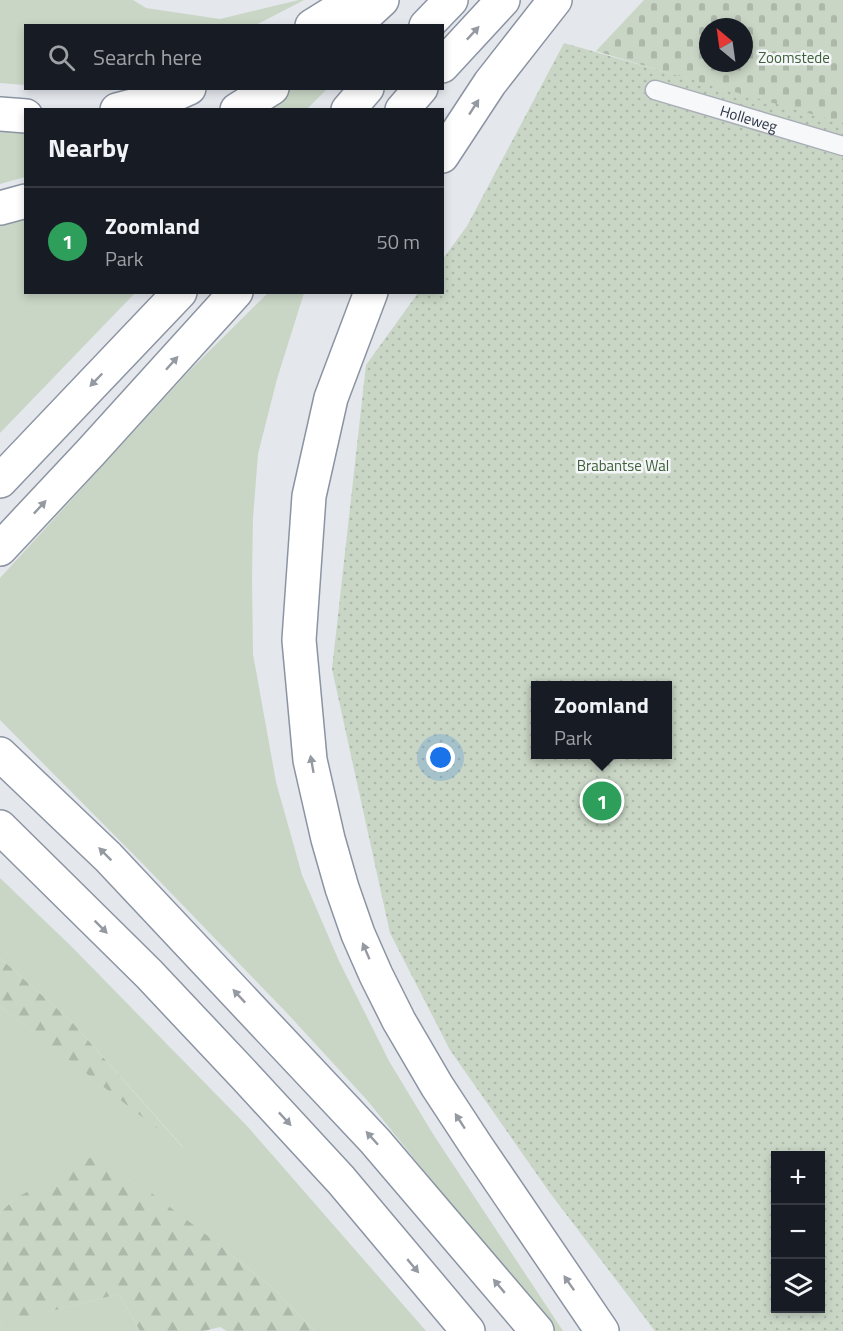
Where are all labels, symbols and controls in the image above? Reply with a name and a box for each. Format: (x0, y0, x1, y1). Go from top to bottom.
north arrow (699, 18, 753, 72)
search box (24, 24, 444, 90)
one-way arrow (465, 26, 479, 40)
text: Search here (93, 40, 202, 74)
icon: search (45, 41, 78, 74)
park label: Zoomstede (758, 46, 830, 69)
one-way arrow (469, 99, 480, 115)
street label: Holleweg (717, 99, 781, 138)
text: Nearby (48, 128, 129, 167)
text: Zoomland (105, 209, 200, 243)
text: 1 (62, 226, 73, 257)
text: 50 m (376, 226, 420, 257)
text: Park (105, 243, 143, 274)
one-way arrow (165, 356, 178, 371)
one-way arrow (90, 373, 104, 387)
park label: Brabantse Wal (577, 454, 669, 477)
one-way arrow (33, 499, 47, 514)
popup (531, 681, 672, 759)
text: Zoomland (554, 688, 649, 722)
text: Park (554, 722, 592, 753)
your location (426, 743, 455, 772)
one-way arrow (307, 754, 316, 773)
pin: 1 (582, 778, 622, 824)
one-way arrow (98, 848, 112, 862)
one-way arrow (94, 920, 109, 934)
one-way arrow (360, 942, 370, 960)
one-way arrow (233, 989, 246, 1004)
one-way arrow (278, 1112, 292, 1127)
one-way arrow (455, 1113, 466, 1129)
one-way arrow (366, 1131, 380, 1145)
map controls (771, 1151, 825, 1313)
button: + (771, 1151, 825, 1205)
button: − (771, 1205, 825, 1259)
one-way arrow (406, 1258, 419, 1273)
button: layers (771, 1259, 825, 1313)
one-way arrow (564, 1275, 575, 1291)
one-way arrow (493, 1279, 506, 1294)

